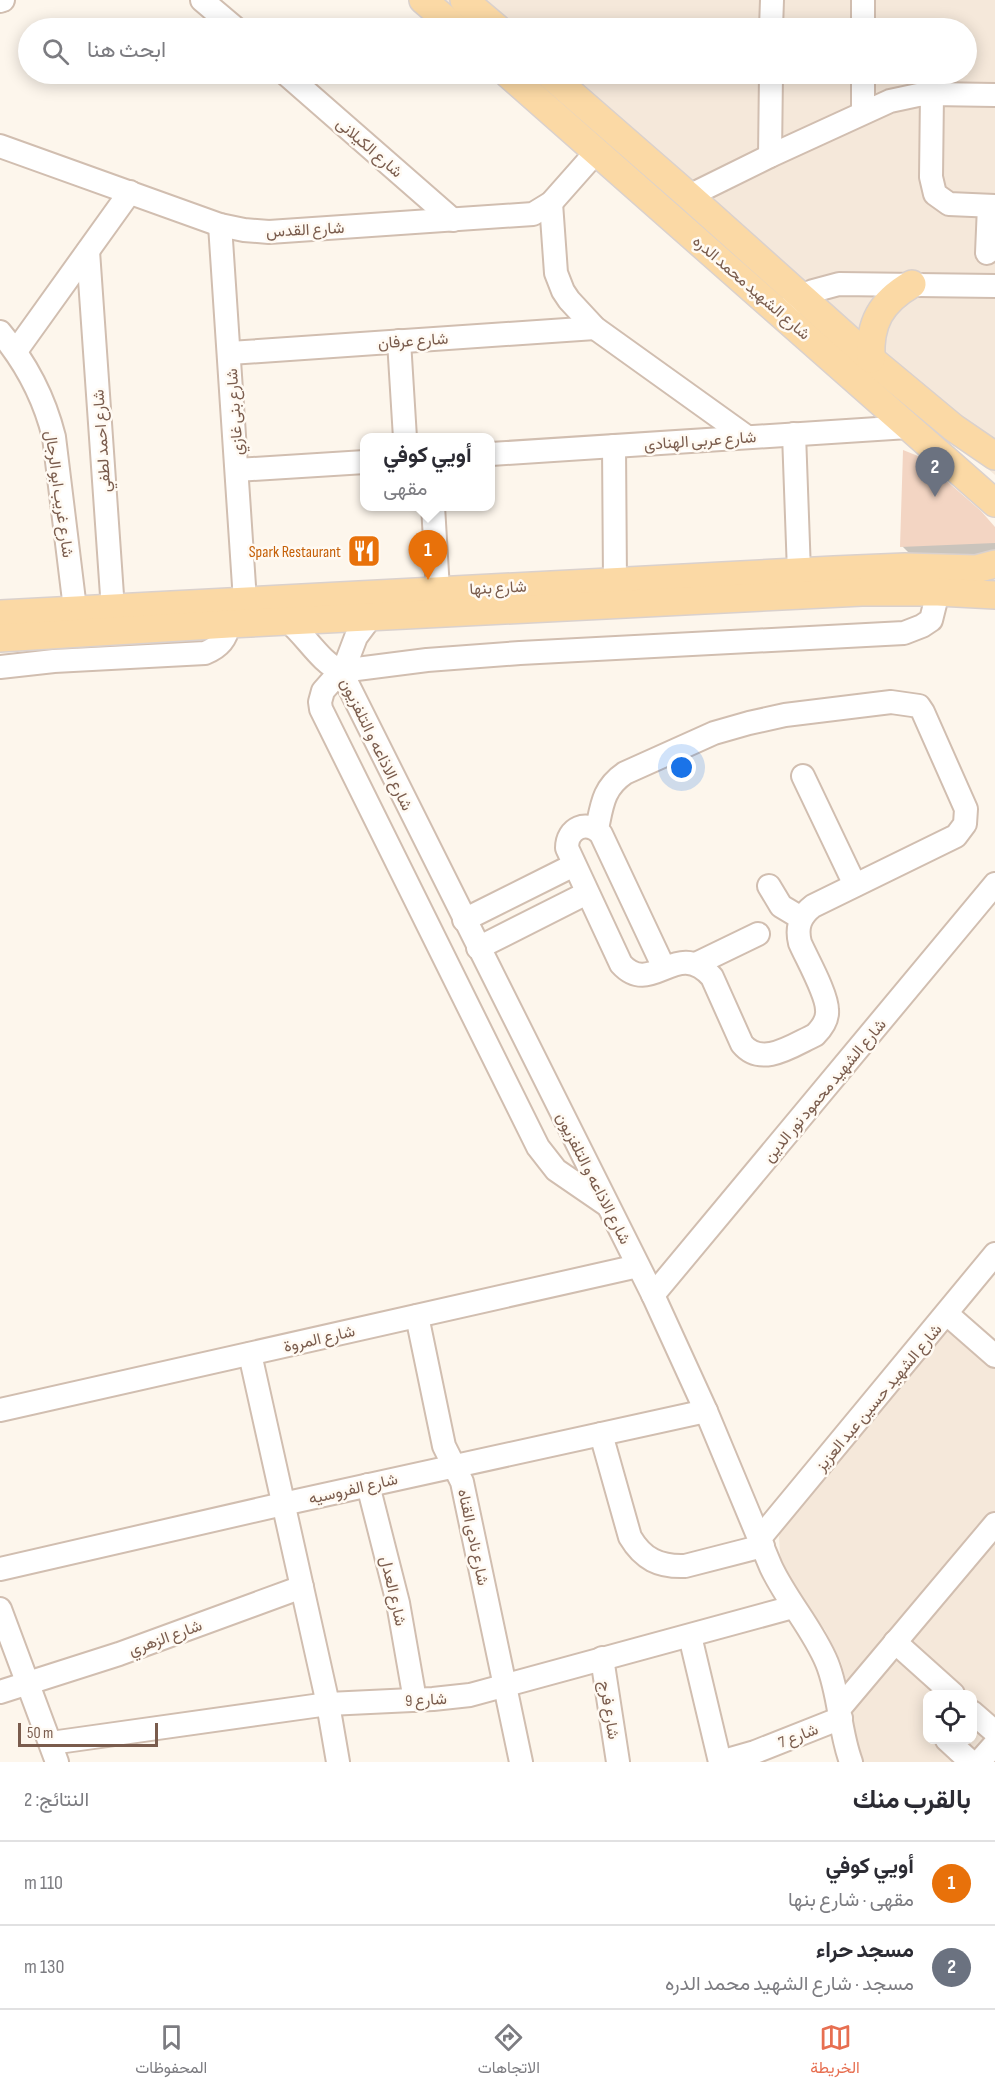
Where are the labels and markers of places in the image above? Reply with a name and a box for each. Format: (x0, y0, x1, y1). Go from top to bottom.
pin: 2 (916, 448, 954, 497)
pin: 1 (408, 530, 448, 580)
restaurant icon: Spark Restaurant (346, 533, 382, 569)
place label: Spark Restaurant (249, 543, 341, 562)

